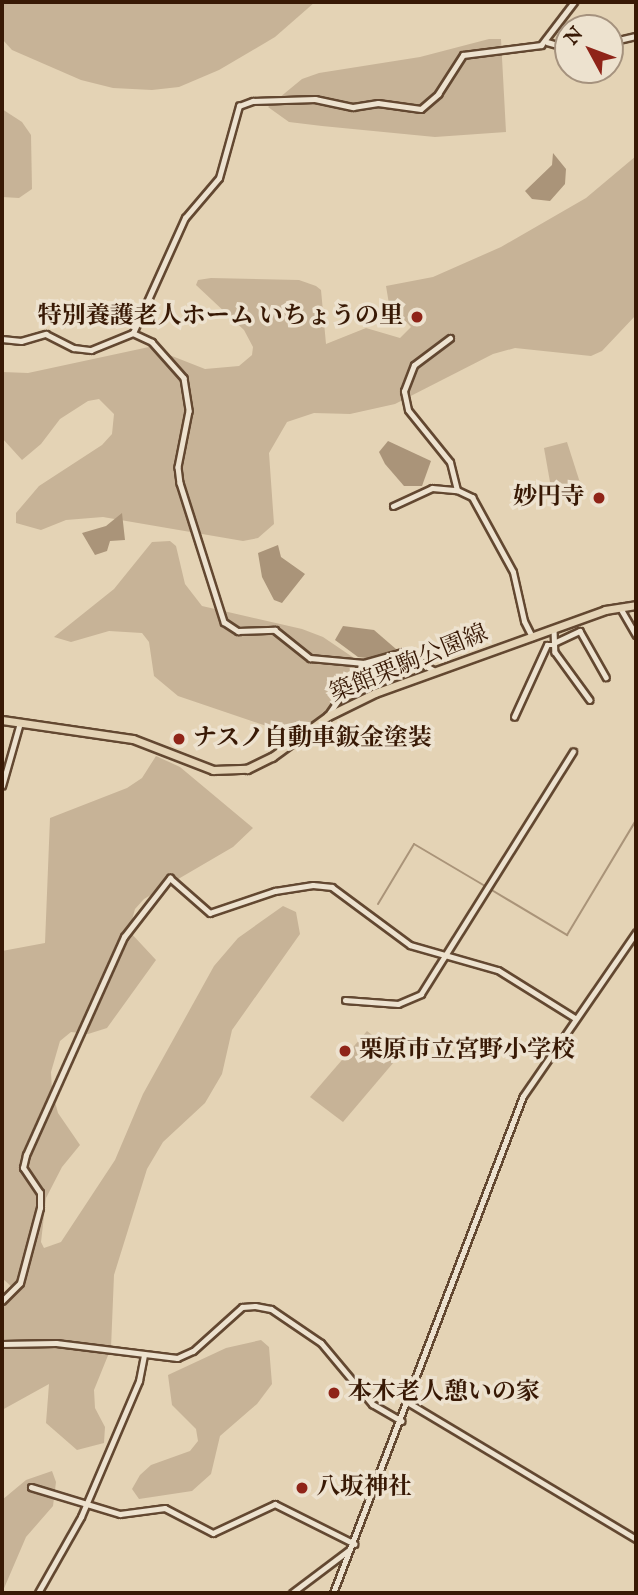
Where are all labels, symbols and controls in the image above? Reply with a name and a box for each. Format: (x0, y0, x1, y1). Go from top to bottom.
north arrow (554, 14, 624, 84)
text: N (560, 22, 589, 51)
place label: 特別養護老人ホーム いちょうの里 (38, 303, 403, 331)
marker: 特別養護老人ホーム いちょうの里 (409, 309, 425, 325)
place label: 妙円寺 (513, 484, 585, 512)
marker: 妙円寺 (591, 490, 607, 506)
street label: 築館栗駒公園線 (326, 619, 492, 709)
place label: ナスノ自動車鈑金塗装 (193, 725, 433, 753)
marker: ナスノ自動車鈑金塗装 (171, 731, 187, 747)
place label: 栗原市立宮野小学校 (359, 1037, 575, 1065)
marker: 栗原市立宮野小学校 (337, 1043, 353, 1059)
place label: 本木老人憩いの家 (348, 1379, 540, 1407)
marker: 本木老人憩いの家 (326, 1385, 342, 1401)
place label: 八坂神社 (316, 1474, 412, 1502)
marker: 八坂神社 (294, 1480, 310, 1496)

